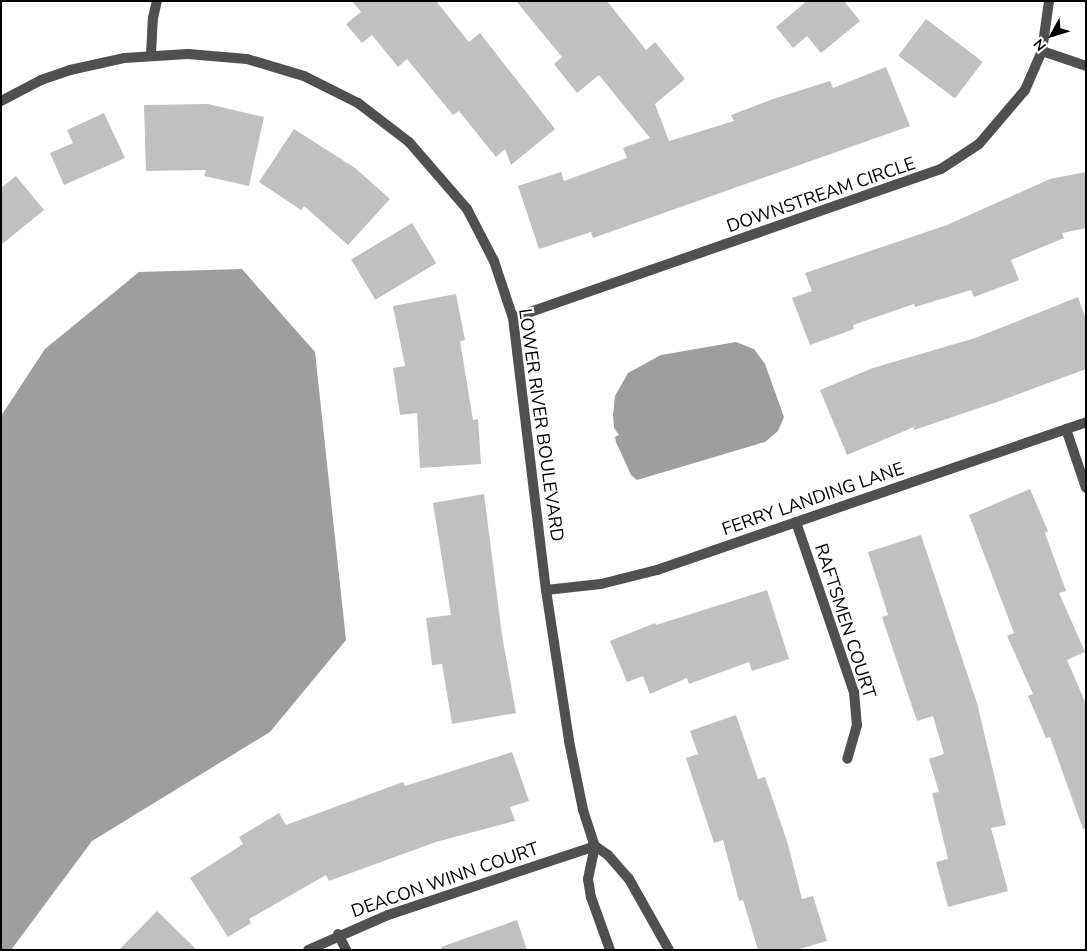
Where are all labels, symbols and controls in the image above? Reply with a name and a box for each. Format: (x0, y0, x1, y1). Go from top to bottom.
north arrow (1027, 10, 1077, 60)
text: N (1029, 35, 1051, 55)
street label: DOWNSTREAM CIRCLE (724, 153, 918, 237)
street label: LOWER RIVER BOULEVARD (514, 307, 568, 543)
street label: FERRY LANDING LANE (719, 458, 907, 540)
street label: RAFTSMEN COURT (810, 541, 880, 701)
street label: DEACON WINN COURT (348, 838, 542, 922)

